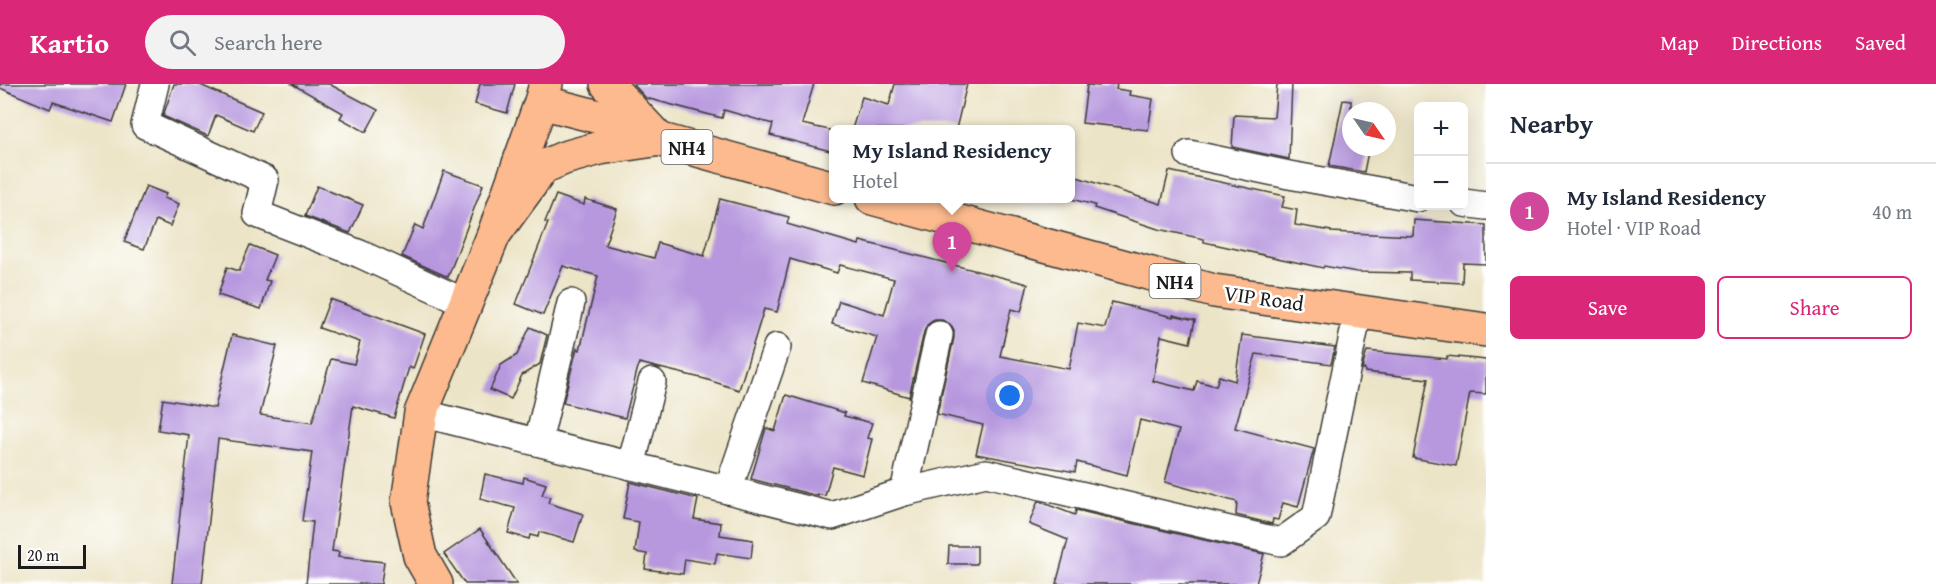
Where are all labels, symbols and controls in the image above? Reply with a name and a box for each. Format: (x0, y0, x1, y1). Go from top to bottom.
search box (145, 15, 565, 69)
text: Kartio (30, 22, 109, 63)
icon: search (166, 26, 199, 59)
text: Search here (214, 26, 323, 58)
text: Map (1660, 27, 1699, 58)
text: Directions (1732, 27, 1822, 58)
text: Saved (1855, 27, 1906, 58)
north arrow (1342, 102, 1396, 156)
map controls (1414, 102, 1468, 210)
button: + (1414, 102, 1468, 156)
text: Nearby (1510, 104, 1593, 143)
popup (829, 125, 1075, 203)
road number: NH4 (662, 130, 712, 164)
text: My Island Residency (852, 134, 1052, 166)
button: − (1414, 156, 1468, 210)
text: Hotel (852, 166, 898, 195)
text: My Island Residency (1567, 181, 1766, 213)
text: 1 (1524, 197, 1535, 226)
text: 40 m (1872, 197, 1912, 226)
text: Hotel · VIP Road (1567, 213, 1701, 242)
pin: 1 (932, 222, 972, 272)
road number: NH4 (1150, 264, 1200, 298)
button: Save (1510, 276, 1705, 339)
button: Share (1717, 276, 1912, 339)
street label: VIP Road (1222, 277, 1307, 319)
your location (995, 381, 1024, 410)
scale bar (18, 542, 86, 570)
text: 20 m (27, 543, 59, 567)

